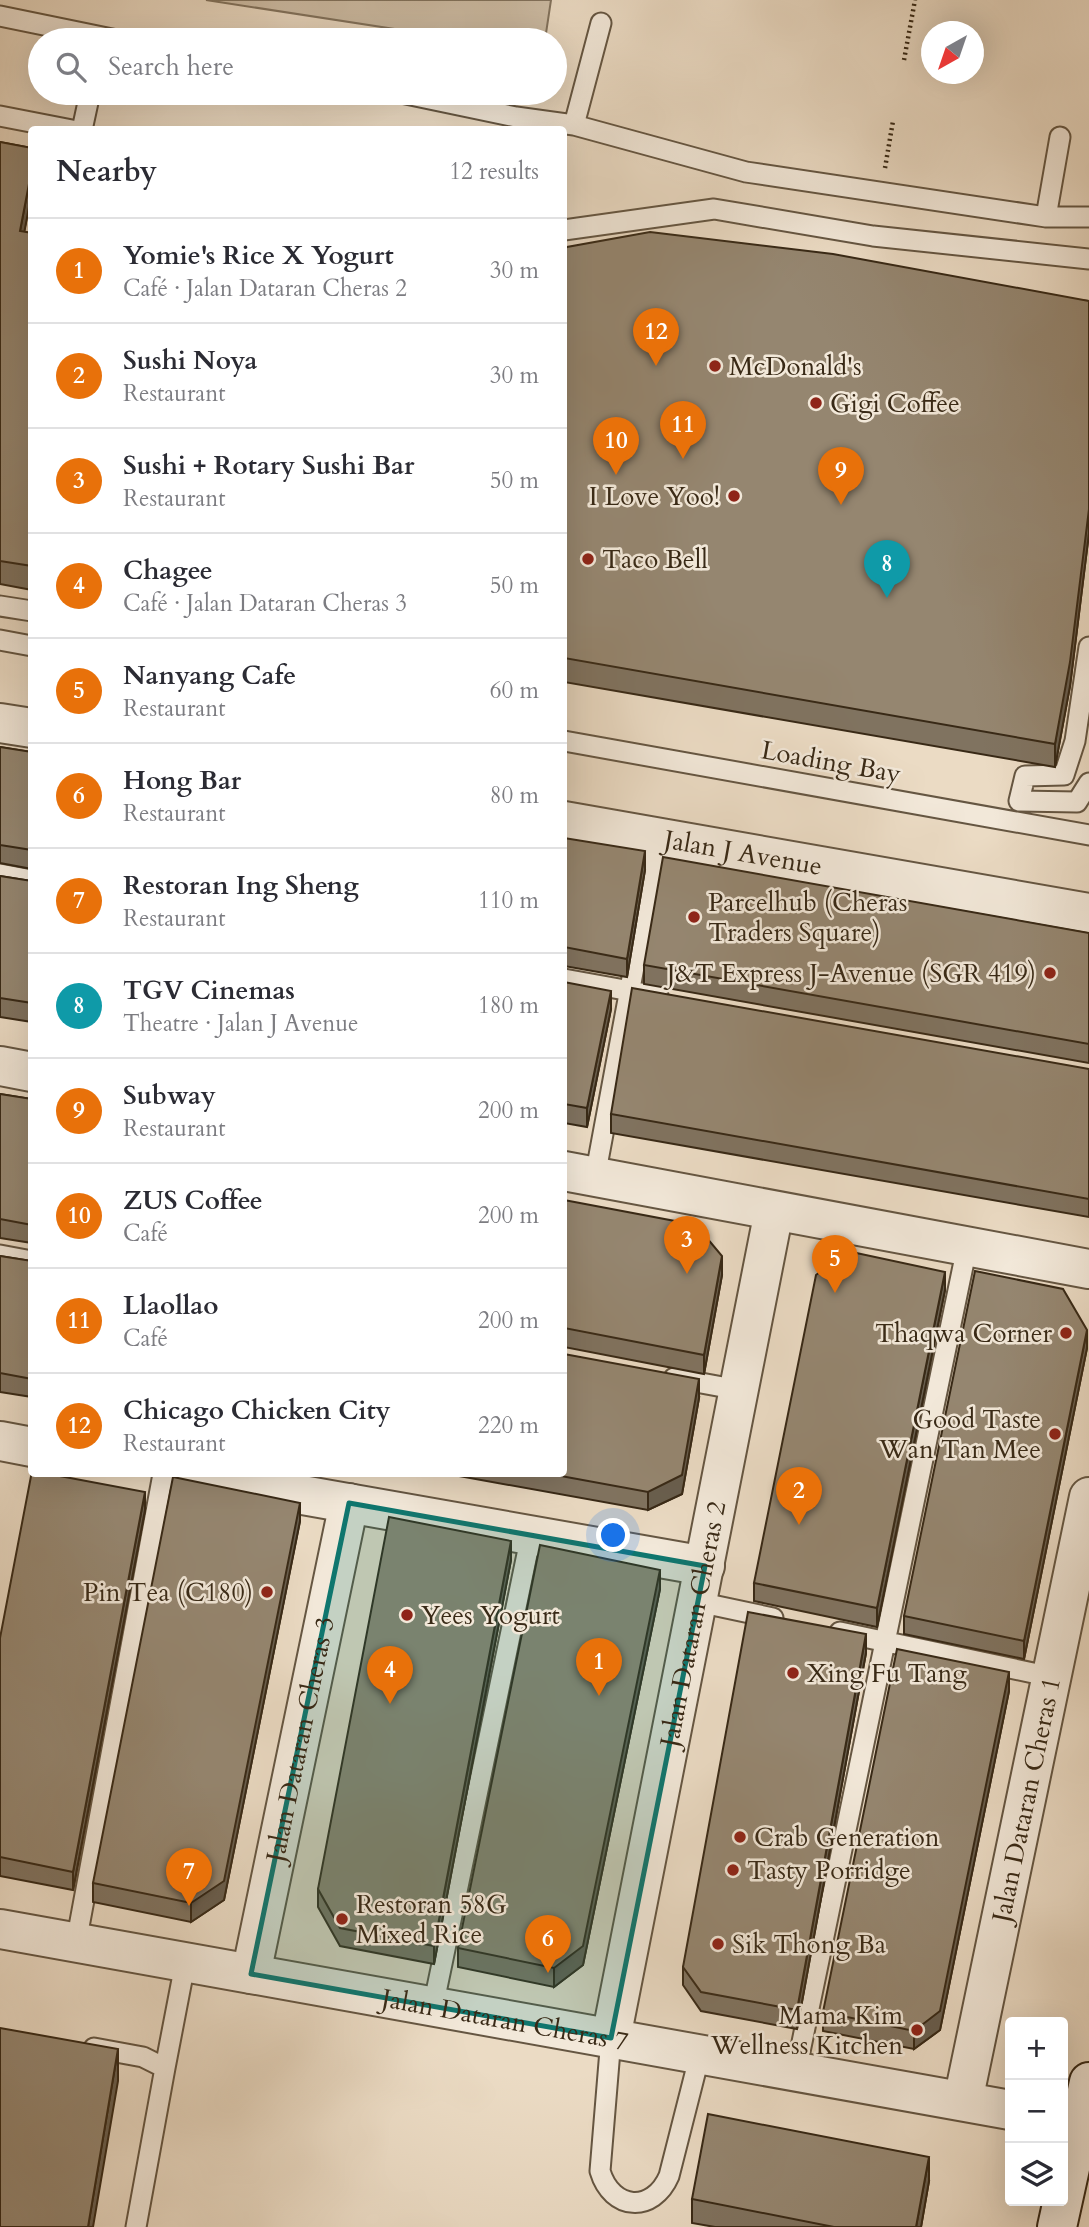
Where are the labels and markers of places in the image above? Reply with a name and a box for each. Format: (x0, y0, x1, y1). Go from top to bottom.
pin: 12 (633, 308, 679, 366)
place label: McDonald's (729, 349, 862, 384)
marker: McDonald's (707, 358, 723, 374)
place label: Gigi Coffee (830, 386, 960, 421)
marker: Gigi Coffee (808, 395, 824, 411)
pin: 11 (660, 401, 706, 459)
pin: 10 (593, 417, 639, 475)
pin: 9 (818, 447, 864, 505)
place label: I Love Yoo! (589, 479, 720, 514)
marker: I Love Yoo! (726, 488, 742, 504)
pin: 8 (864, 540, 910, 598)
place label: Taco Bell (602, 542, 708, 577)
marker: Taco Bell (580, 551, 596, 567)
place label: Parcelhub (Cheras Traders Square) (708, 885, 907, 950)
marker: Parcelhub (Cheras Traders Square) (686, 909, 702, 925)
place label: J&T Express J-Avenue (SGR 419) (663, 956, 1036, 991)
marker: J&T Express J-Avenue (SGR 419) (1042, 965, 1058, 981)
pin: 3 (664, 1216, 710, 1274)
pin: 5 (812, 1235, 858, 1293)
place label: Thaqwa Corner (875, 1316, 1053, 1351)
marker: Thaqwa Corner (1058, 1325, 1074, 1341)
place label: Good Taste Wan Tan Mee (878, 1402, 1041, 1467)
marker: Good Taste Wan Tan Mee (1047, 1426, 1063, 1442)
pin: 2 (776, 1467, 822, 1525)
place label: Pin Tea (C180) (83, 1575, 253, 1610)
marker: Pin Tea (C180) (259, 1584, 275, 1600)
place label: Yees Yogurt (421, 1598, 560, 1633)
marker: Yees Yogurt (399, 1607, 415, 1623)
pin: 1 (576, 1638, 622, 1696)
pin: 4 (367, 1646, 413, 1704)
place label: Xing Fu Tang (807, 1656, 967, 1691)
marker: Xing Fu Tang (785, 1665, 801, 1681)
place label: Crab Generation (754, 1820, 940, 1855)
marker: Crab Generation (732, 1829, 748, 1845)
pin: 7 (166, 1848, 212, 1906)
place label: Tasty Porridge (747, 1853, 911, 1888)
marker: Tasty Porridge (725, 1862, 741, 1878)
place label: Restoran 58G Mixed Rice (356, 1887, 506, 1952)
marker: Restoran 58G Mixed Rice (334, 1911, 350, 1927)
pin: 6 (525, 1915, 571, 1973)
place label: Sik Thong Ba (732, 1927, 886, 1962)
marker: Sik Thong Ba (710, 1936, 726, 1952)
place label: Mama Kim Wellness Kitchen (710, 1998, 903, 2063)
marker: Mama Kim Wellness Kitchen (909, 2022, 925, 2038)

